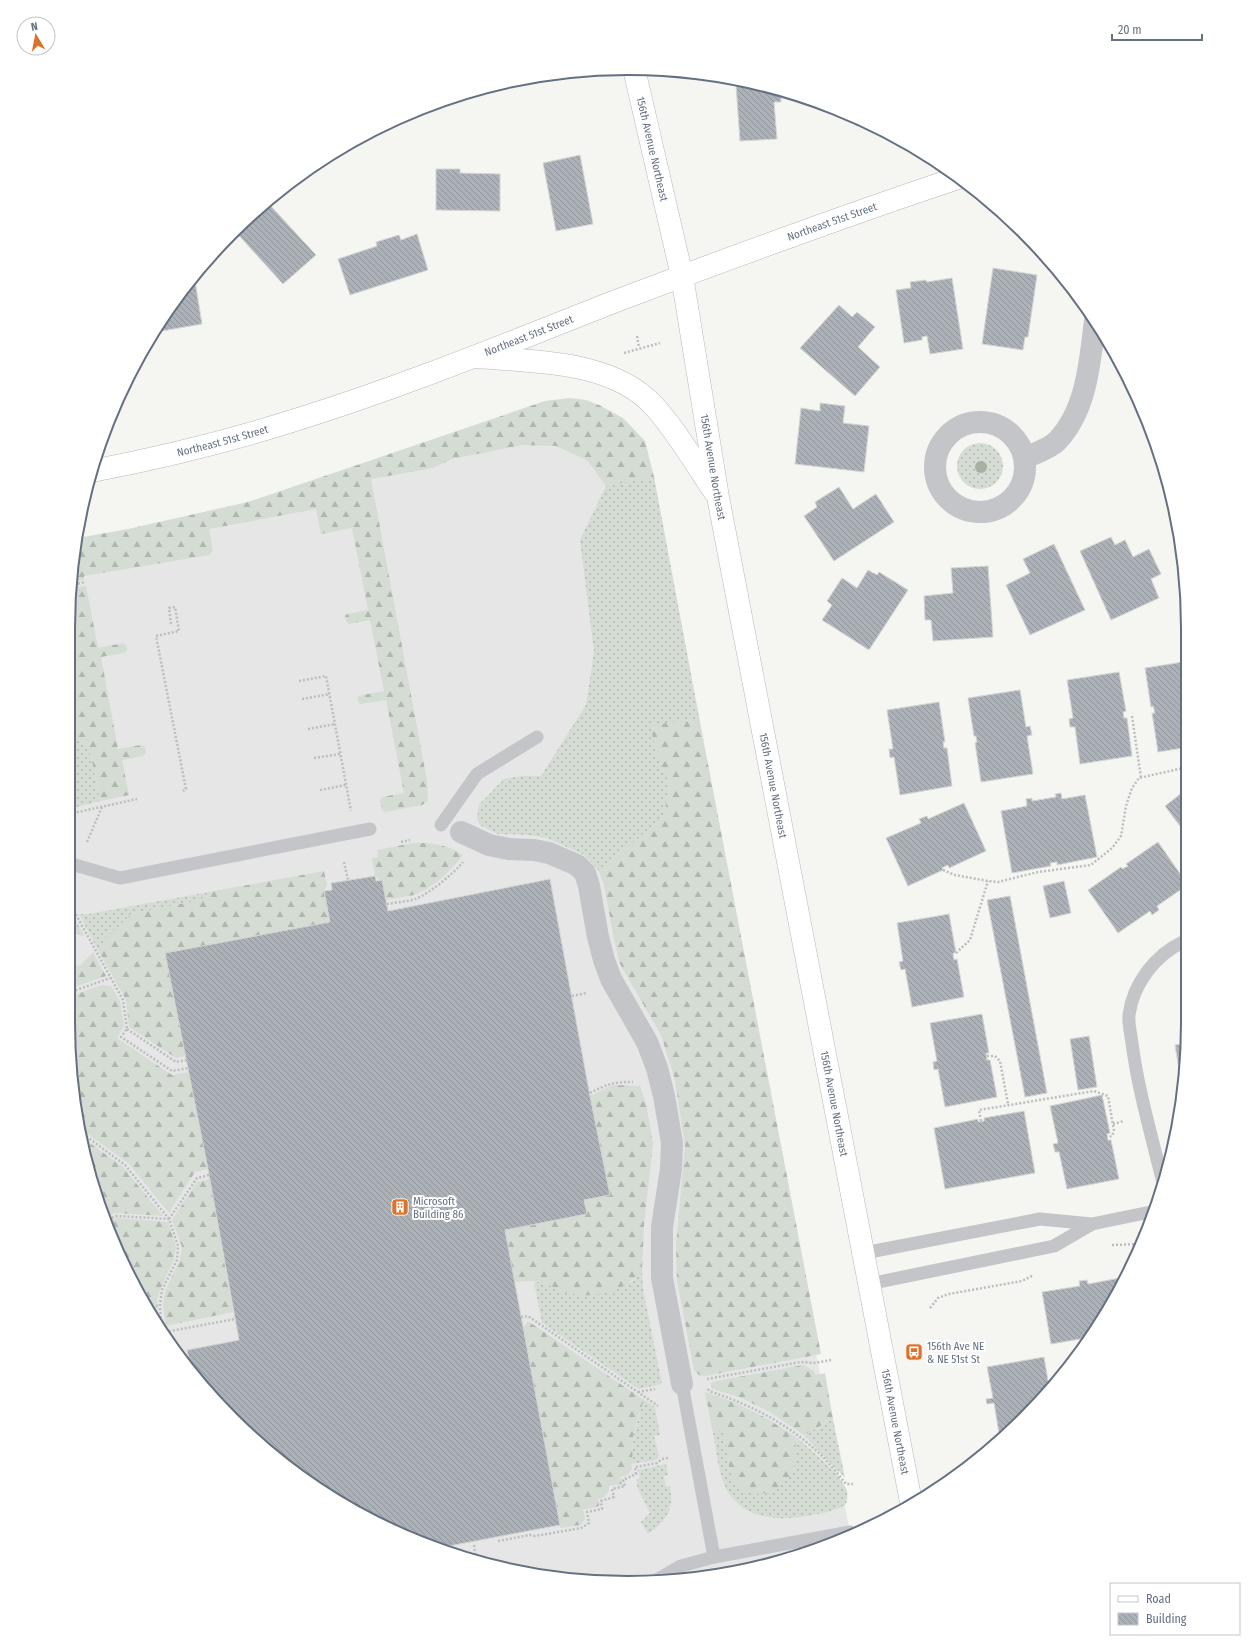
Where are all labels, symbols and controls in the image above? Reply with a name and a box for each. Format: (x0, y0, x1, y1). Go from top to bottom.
north arrow (16, 16, 56, 56)
scale bar (1112, 16, 1202, 42)
text: N (30, 20, 39, 34)
text: 20 m (1118, 23, 1142, 37)
street label: 156th Avenue Northeast (634, 95, 671, 203)
street label: Northeast 51st Street (785, 199, 879, 243)
street label: Northeast 51st Street (483, 312, 575, 359)
street label: 156th Avenue Northeast (698, 413, 729, 521)
street label: Northeast 51st Street (175, 422, 270, 459)
street label: 156th Avenue Northeast (757, 731, 790, 840)
street label: 156th Avenue Northeast (818, 1050, 851, 1158)
place label: Microsoft Building 86 (413, 1195, 464, 1221)
building icon: Microsoft Building 86 (390, 1197, 410, 1217)
place label: 156th Ave NE & NE 51st St (927, 1340, 984, 1366)
bus stop icon: 156th Ave NE & NE 51st St (904, 1342, 924, 1362)
street label: 156th Avenue Northeast (879, 1368, 912, 1476)
legend (1110, 1583, 1240, 1635)
text: Road (1146, 1592, 1171, 1606)
text: Building (1146, 1612, 1187, 1626)

